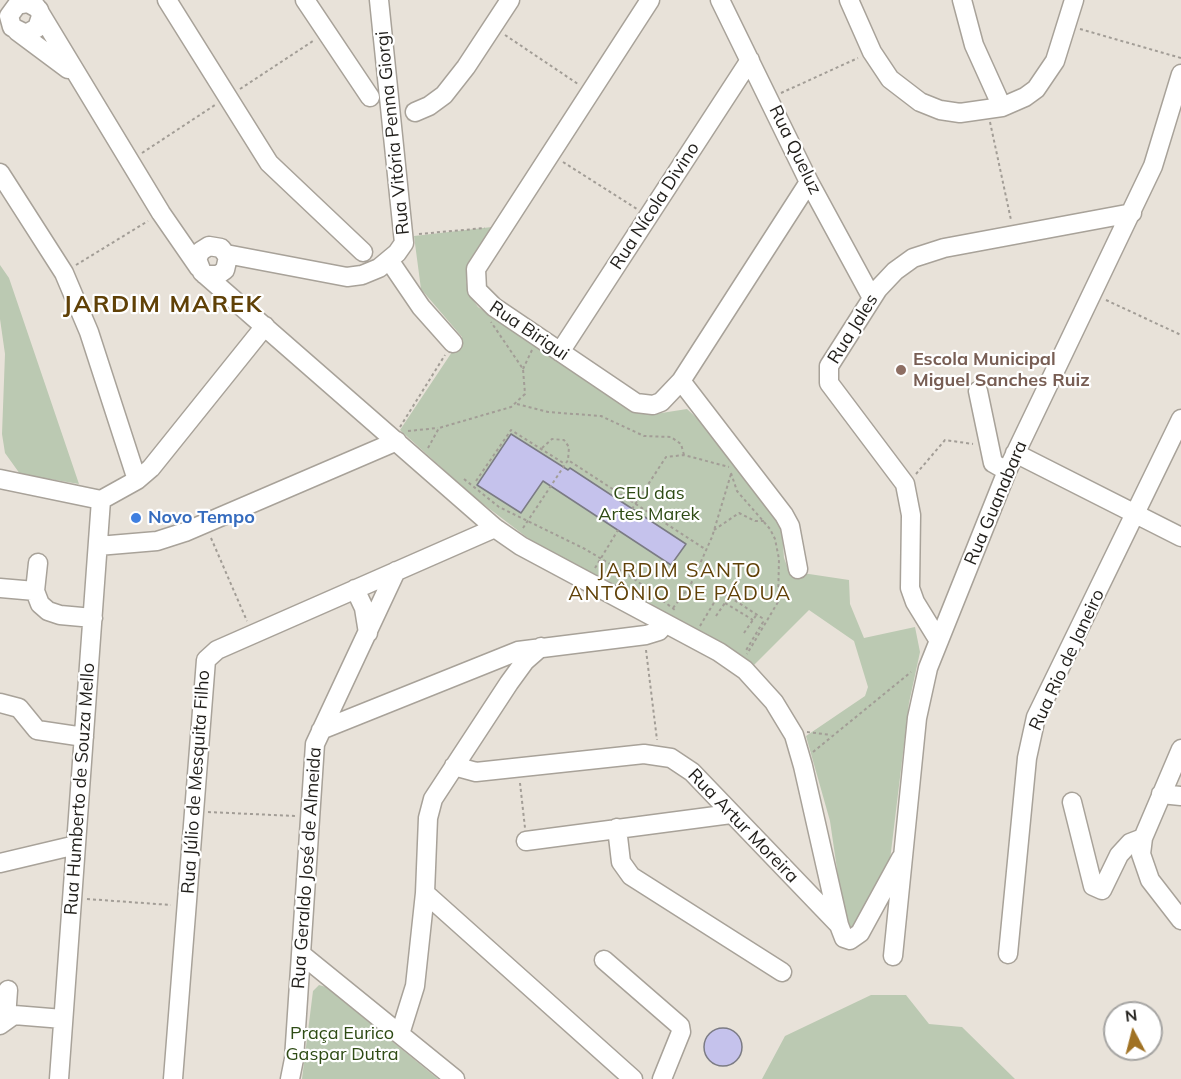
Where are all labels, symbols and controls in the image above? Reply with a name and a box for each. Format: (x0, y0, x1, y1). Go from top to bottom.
street label: Rua Vitória Penna Giorgi (372, 30, 414, 236)
street label: Rua Queluz (764, 102, 826, 198)
street label: Rua Nícola Divino (606, 138, 704, 274)
street label: Rua Jales (823, 290, 883, 368)
district label: JARDIM MAREK (63, 291, 263, 319)
street label: Rua Birigui (485, 297, 573, 365)
place label: Escola Municipal Miguel Sanches Ruiz (913, 349, 1090, 392)
marker: Escola Municipal Miguel Sanches Ruiz (894, 363, 908, 377)
street label: Rua Guanabara (960, 438, 1032, 568)
park label: CEU das Artes Marek (598, 483, 700, 526)
place label: Novo Tempo (148, 507, 255, 529)
marker: Novo Tempo (129, 511, 143, 525)
district label: JARDIM SANTO ANTÔNIO DE PÁDUA (568, 559, 792, 606)
street label: Rua Rio de Janeiro (1025, 586, 1109, 734)
street label: Rua Humberto de Souza Mello (60, 662, 100, 916)
street label: Rua Júlio de Mesquita Filho (177, 669, 215, 895)
street label: Rua Geraldo José de Almeida (288, 746, 326, 990)
street label: Rua Artur Moreira (683, 765, 803, 887)
north arrow (1103, 1001, 1163, 1061)
text: N (1124, 1004, 1138, 1026)
park label: Praça Eurico Gaspar Dutra (285, 1023, 399, 1066)

